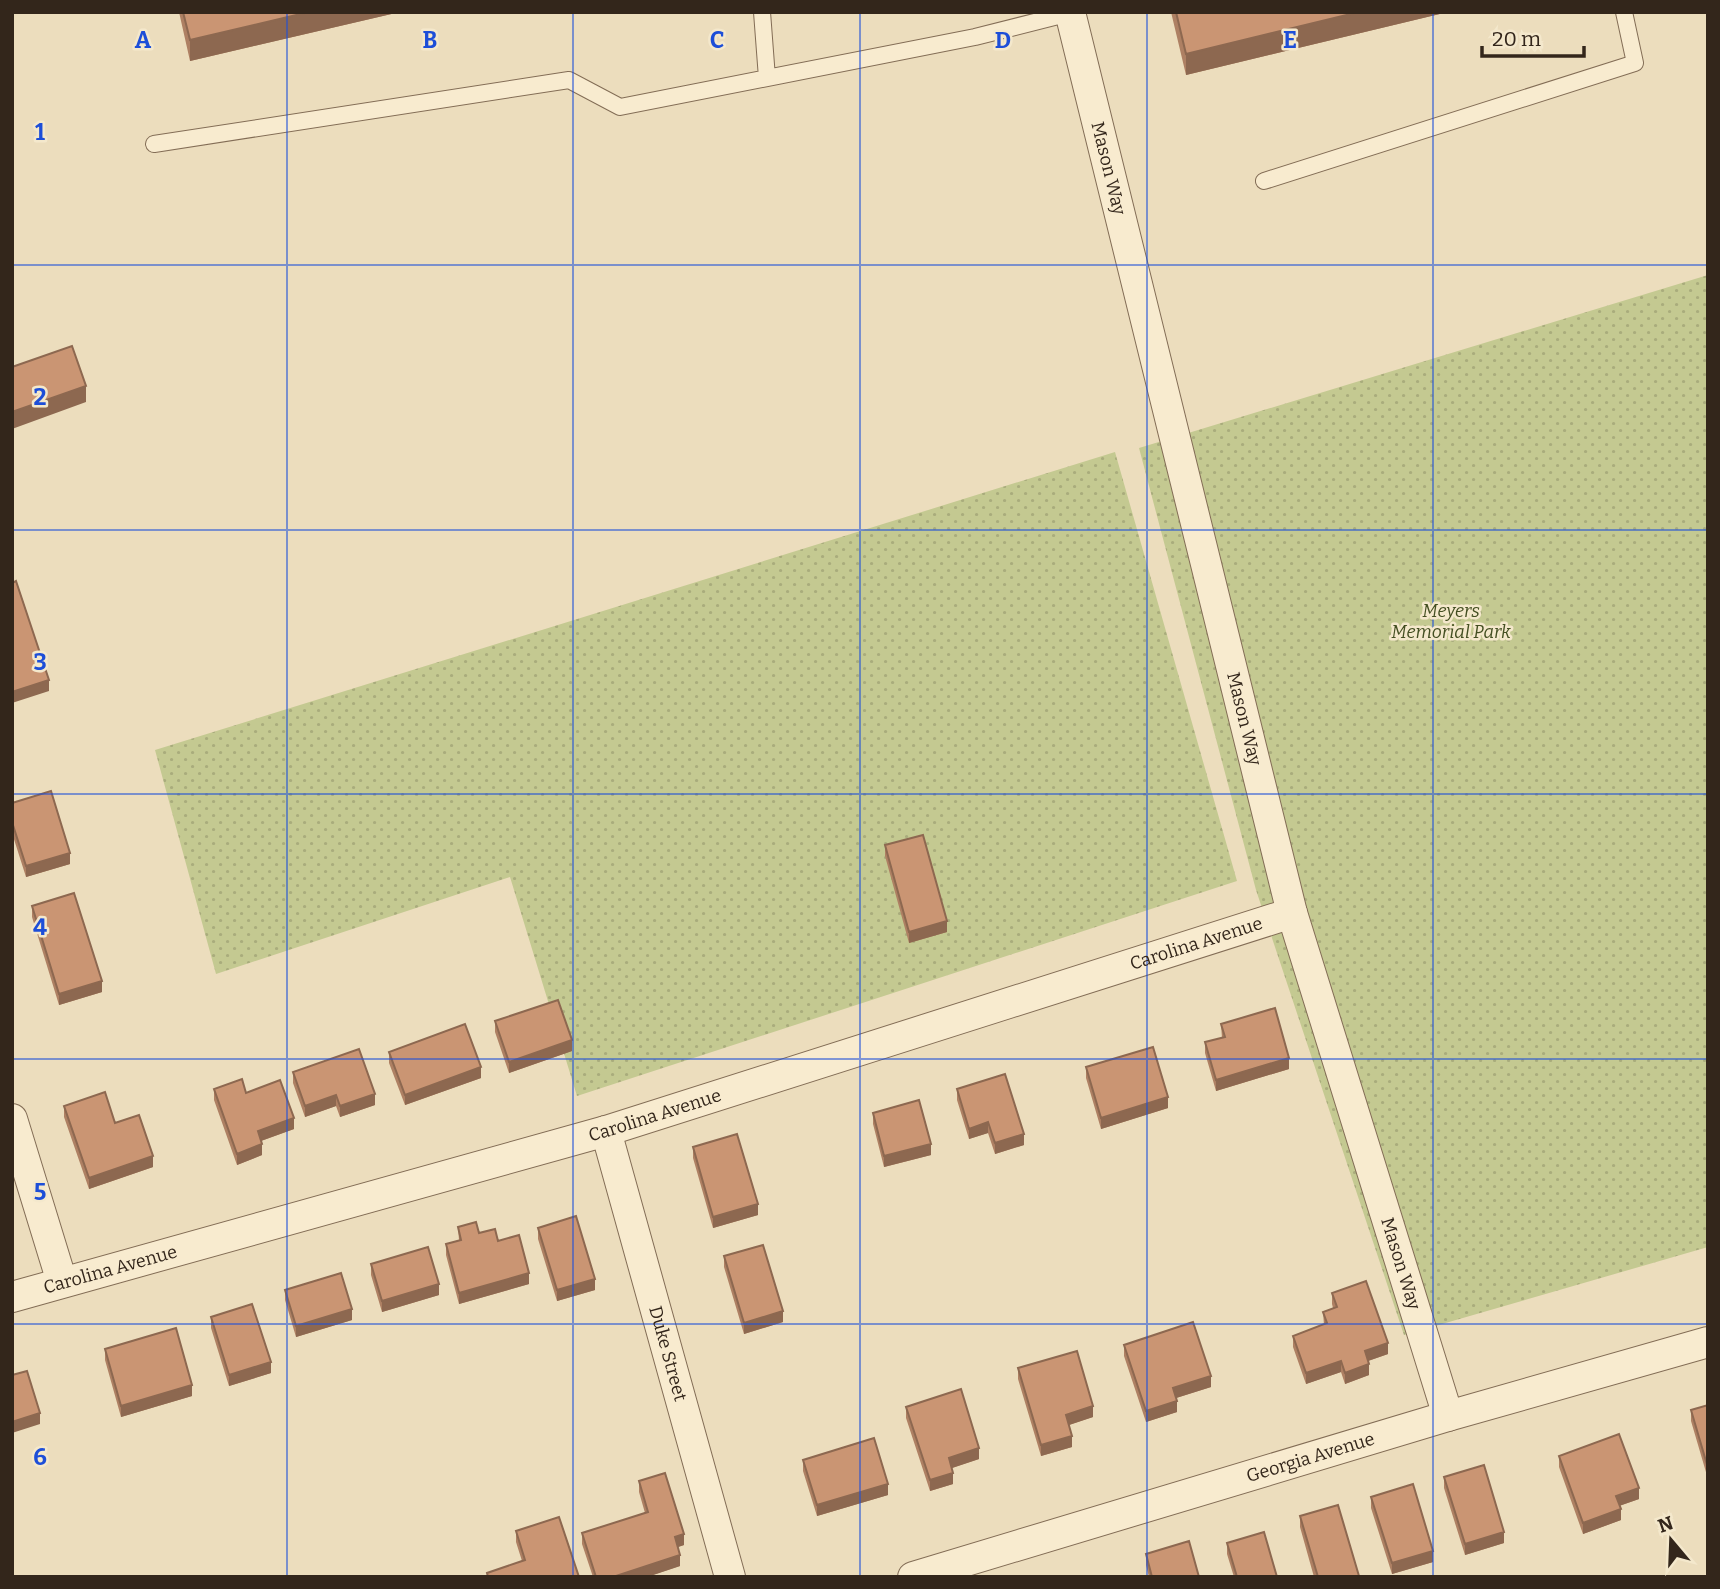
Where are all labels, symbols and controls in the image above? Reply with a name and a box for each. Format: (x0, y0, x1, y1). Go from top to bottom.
scale bar (1482, 14, 1584, 58)
text: A (135, 26, 152, 54)
text: B (423, 26, 437, 54)
text: C (710, 26, 724, 54)
text: D (995, 26, 1011, 54)
text: E (1283, 26, 1297, 54)
text: 20 m (1492, 26, 1541, 52)
text: 1 (35, 118, 45, 146)
street label: Mason Way (1086, 119, 1131, 218)
text: 2 (34, 383, 47, 411)
park label: Meyers Memorial Park (1391, 600, 1511, 643)
text: 3 (33, 648, 47, 676)
street label: Mason Way (1222, 670, 1266, 768)
street label: Carolina Avenue (1127, 912, 1265, 975)
text: 4 (33, 913, 47, 941)
street label: Carolina Avenue (586, 1084, 724, 1146)
text: 5 (34, 1178, 46, 1206)
street label: Mason Way (1376, 1215, 1425, 1313)
street label: Carolina Avenue (41, 1240, 180, 1299)
street label: Duke Street (644, 1303, 692, 1404)
street label: Georgia Avenue (1244, 1428, 1377, 1487)
text: 6 (33, 1443, 47, 1471)
north arrow (1636, 1505, 1706, 1575)
text: N (1655, 1511, 1677, 1538)

